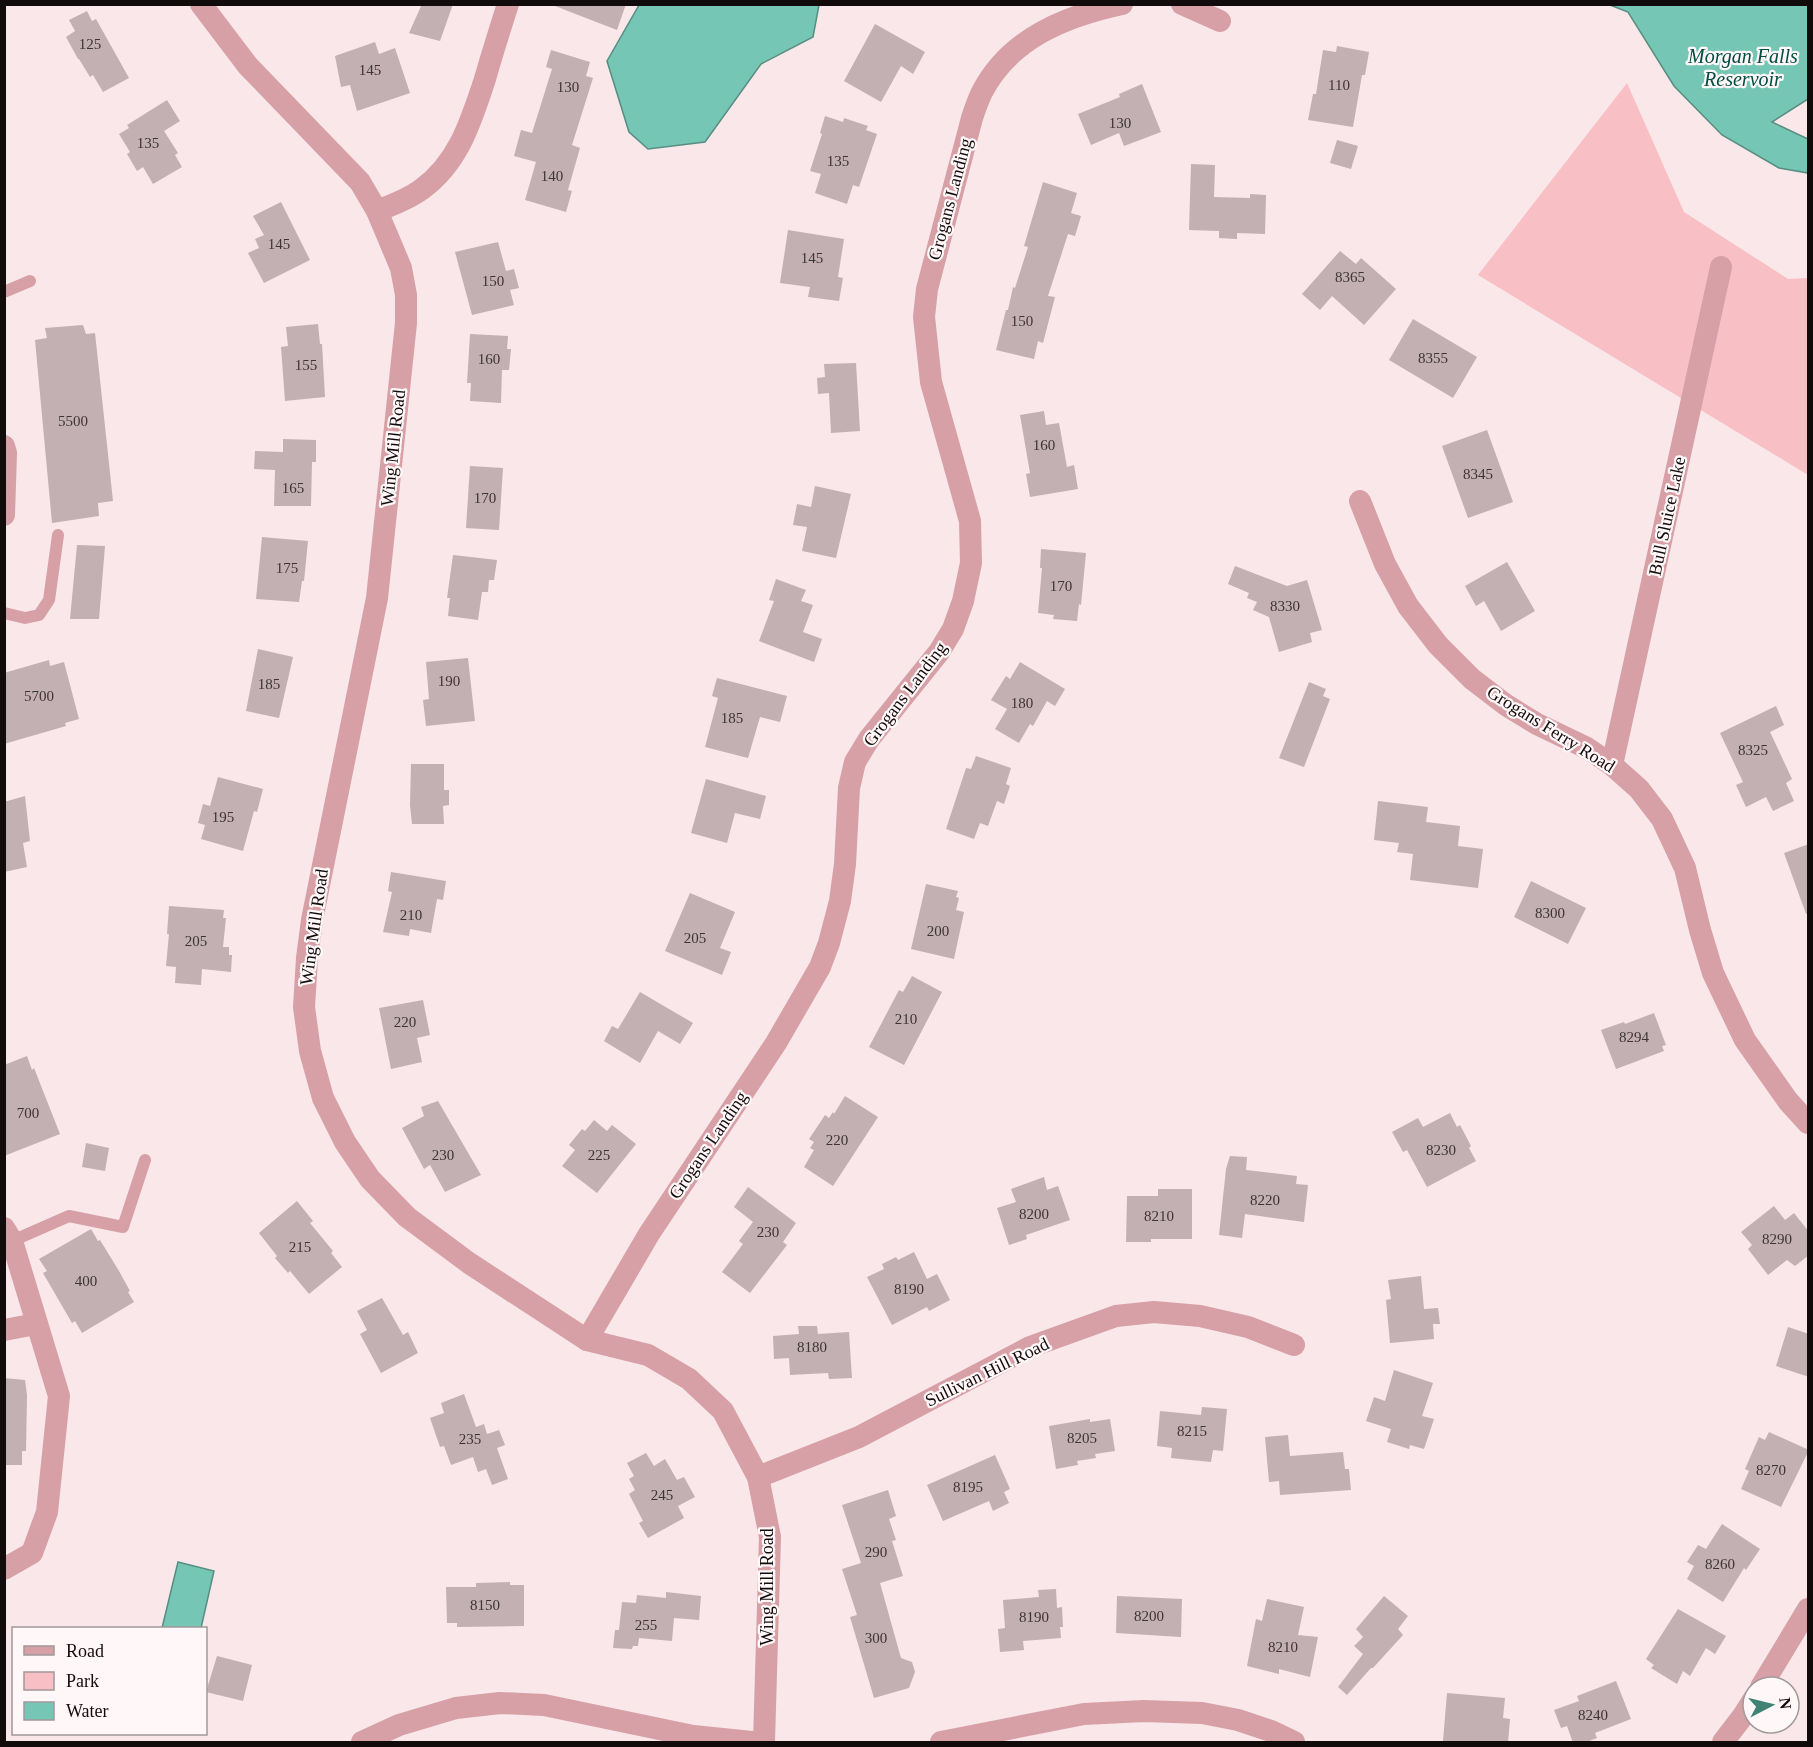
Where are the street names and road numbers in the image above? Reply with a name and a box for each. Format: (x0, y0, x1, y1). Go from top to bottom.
street label: Grogans Landing (924, 136, 976, 262)
street label: Wing Mill Road (377, 389, 409, 507)
street label: Bull Sluice Lake (1645, 455, 1689, 577)
street label: Grogans Landing (859, 638, 951, 750)
street label: Grogans Ferry Road (1483, 682, 1619, 776)
street label: Wing Mill Road (296, 868, 332, 986)
street label: Grogans Landing (665, 1087, 751, 1203)
street label: Sullivan Hill Road (922, 1333, 1052, 1411)
street label: Wing Mill Road (757, 1528, 777, 1646)

